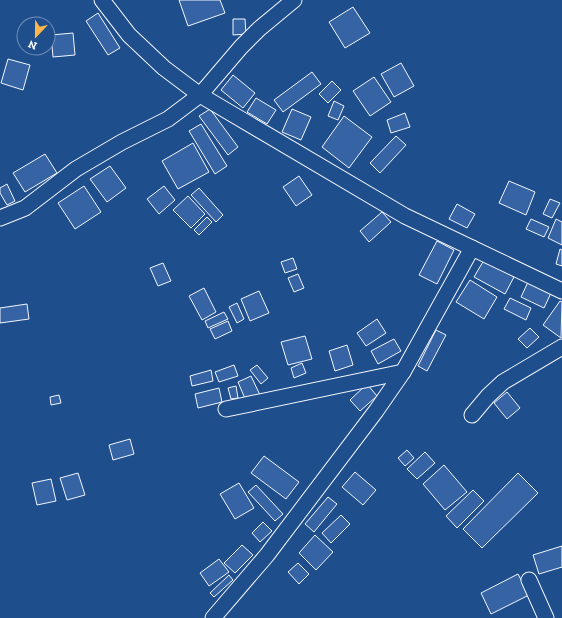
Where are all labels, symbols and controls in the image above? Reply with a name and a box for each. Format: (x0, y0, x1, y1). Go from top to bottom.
north arrow (16, 16, 56, 56)
text: N (26, 37, 39, 52)

